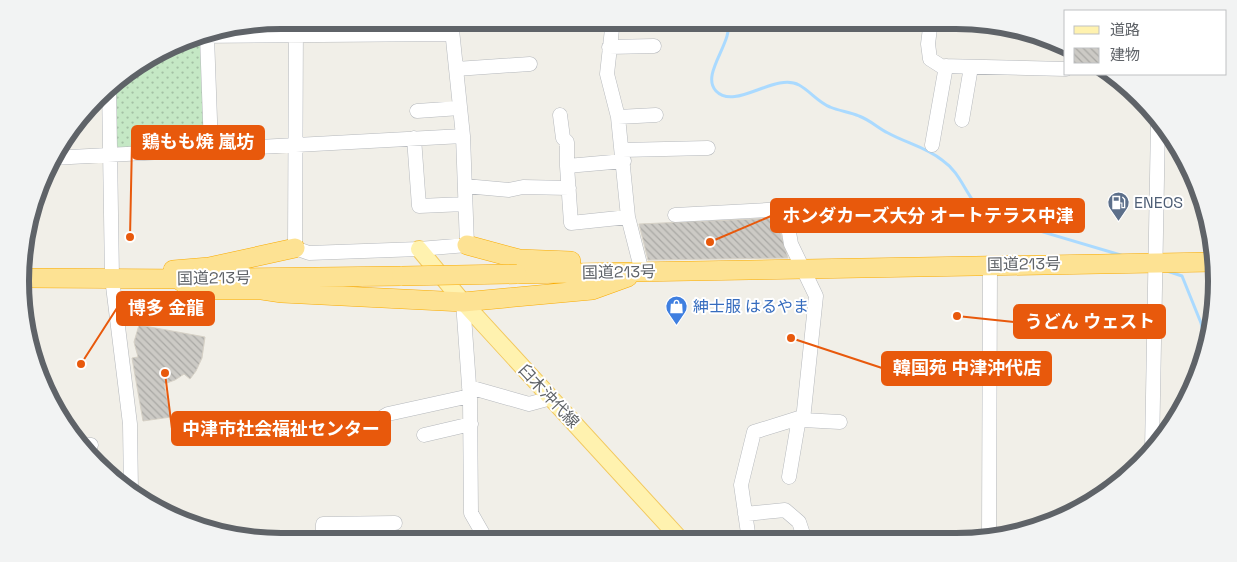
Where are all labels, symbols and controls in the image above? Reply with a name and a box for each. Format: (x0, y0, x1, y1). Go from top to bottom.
legend (1064, 10, 1227, 75)
text: 道路 (1110, 20, 1140, 39)
text: 建物 (1110, 45, 1140, 64)
callout: 鶏もも焼 嵐坊 (132, 126, 264, 159)
text: 鶏もも焼 嵐坊 (142, 130, 254, 153)
fuel station icon: ENEOS (1106, 190, 1130, 221)
place label: ENEOS (1134, 192, 1183, 213)
callout: ホンダカーズ大分 オートテラス中津 (771, 199, 1084, 232)
text: ホンダカーズ大分 オートテラス中津 (782, 204, 1074, 227)
street label: 国道213号 (987, 253, 1061, 275)
street label: 国道213号 (582, 261, 656, 283)
street label: 国道213号 (177, 267, 251, 289)
callout: 博多 金龍 (117, 292, 214, 325)
shop icon: 紳士服 はるやま (665, 294, 689, 325)
text: 博多 金龍 (128, 296, 204, 319)
place label: 紳士服 はるやま (693, 296, 809, 317)
callout: うどん ウェスト (1014, 305, 1165, 338)
text: うどん ウェスト (1025, 310, 1155, 333)
callout: 韓国苑 中津沖代店 (882, 352, 1051, 385)
text: 韓国苑 中津沖代店 (893, 356, 1041, 379)
street label: 臼木沖代線 (514, 360, 584, 432)
callout: 中津市社会福祉センター (172, 412, 390, 445)
text: 中津市社会福祉センター (182, 417, 380, 440)

